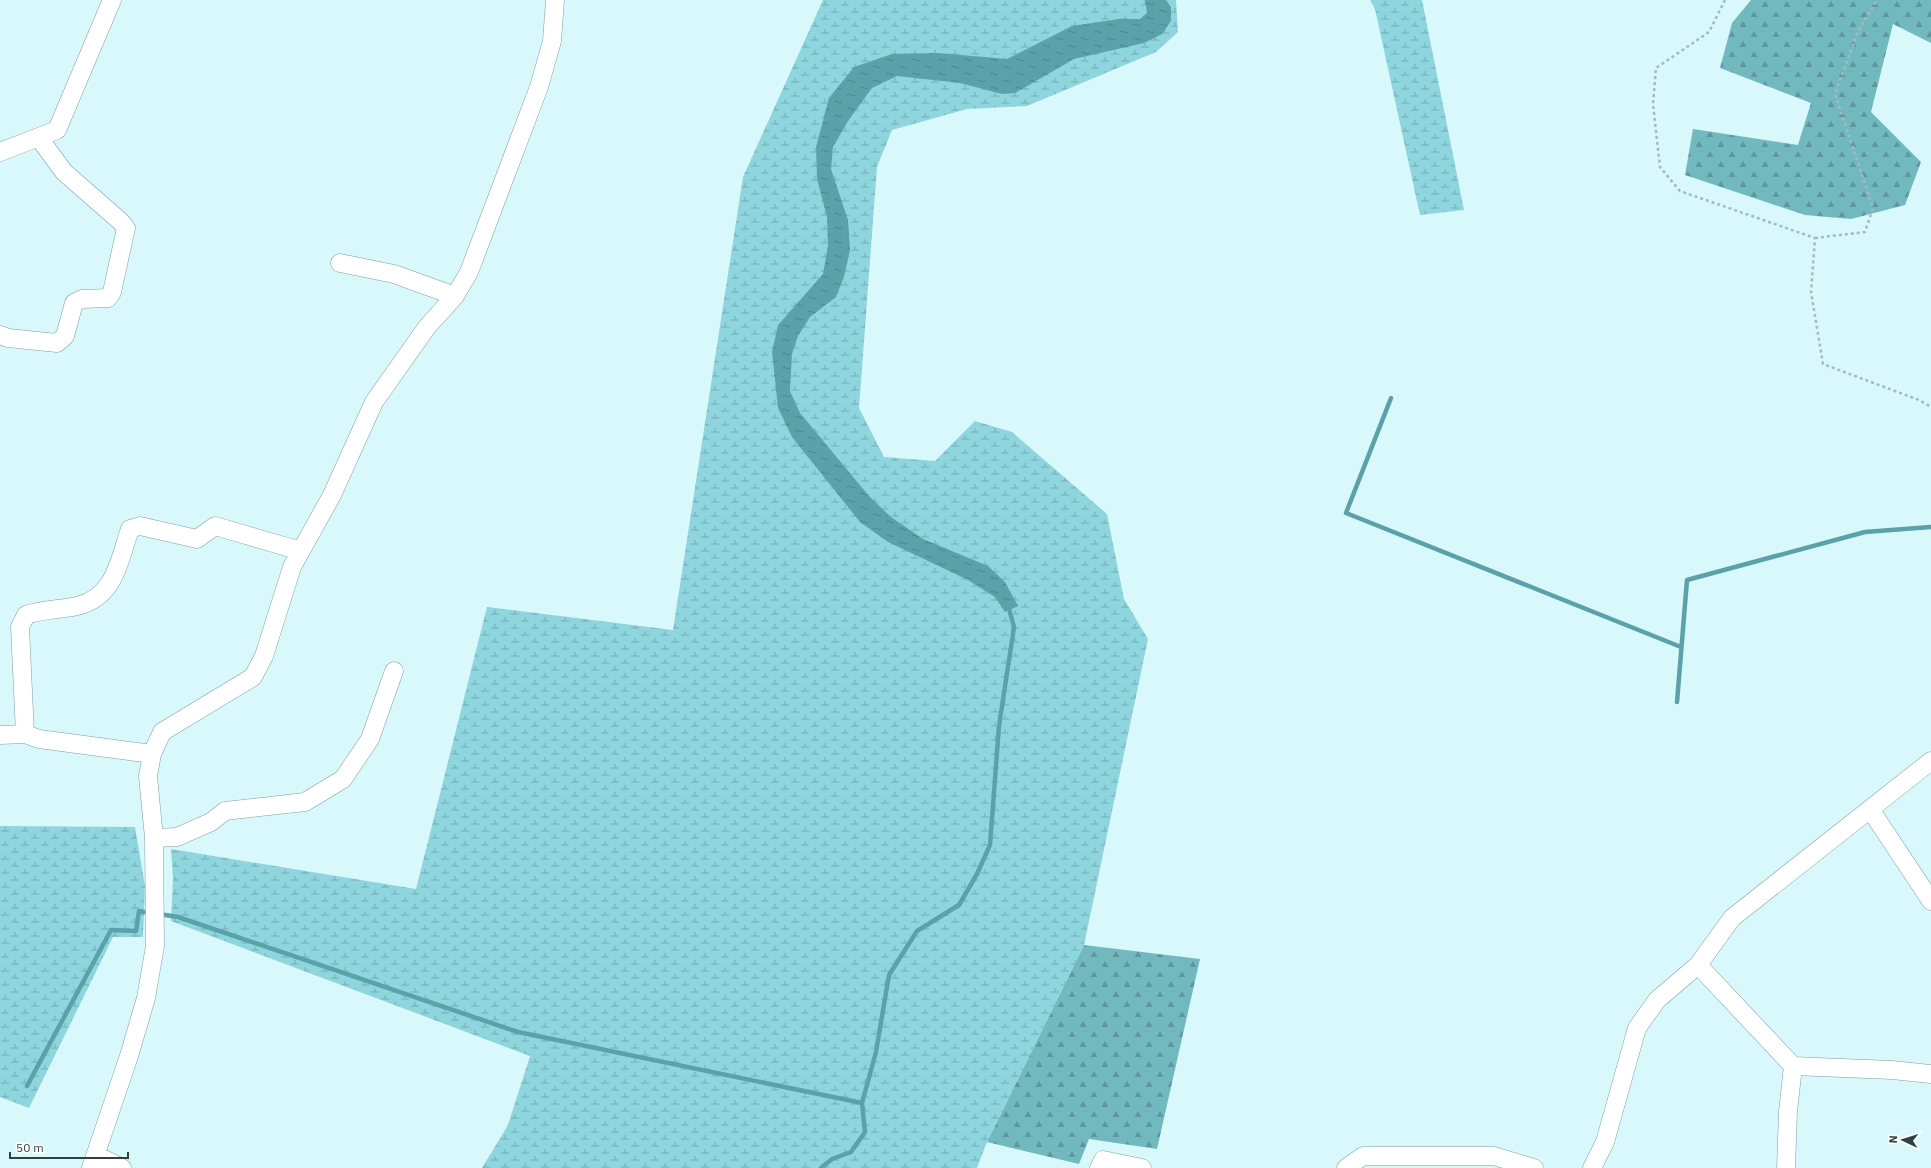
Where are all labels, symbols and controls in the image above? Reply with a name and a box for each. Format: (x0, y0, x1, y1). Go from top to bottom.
north arrow (1883, 1120, 1923, 1160)
scale bar (10, 1134, 128, 1160)
text: N (1886, 1135, 1900, 1144)
text: 50 m (16, 1140, 44, 1155)

